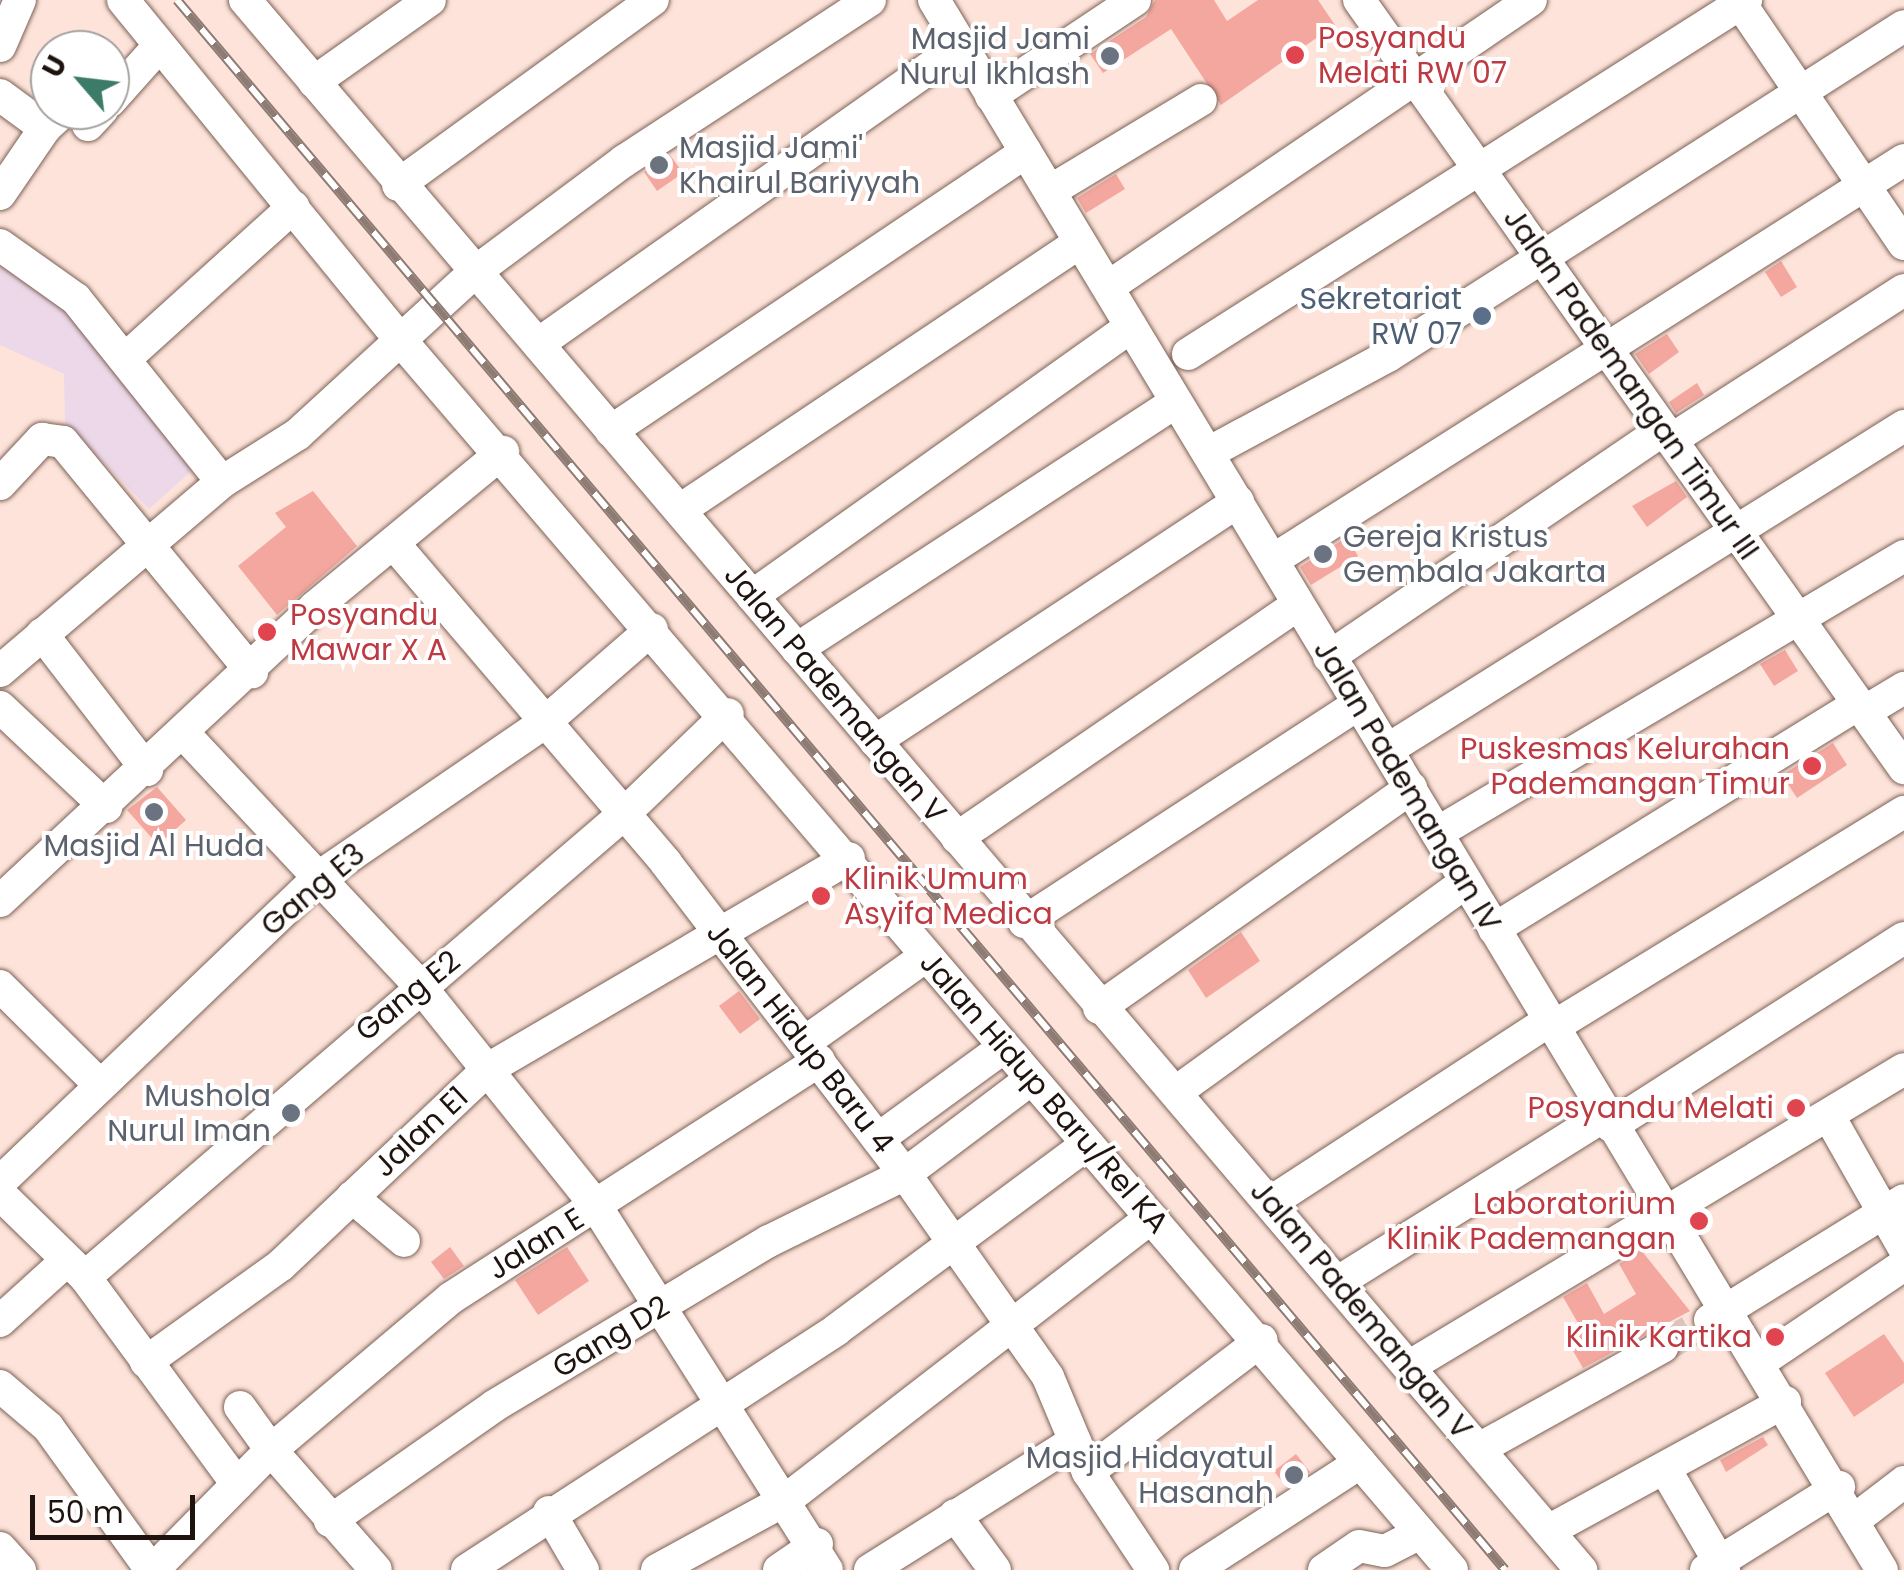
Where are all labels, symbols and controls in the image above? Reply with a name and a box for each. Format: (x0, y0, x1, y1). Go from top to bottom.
place label: Posyandu Melati RW 07 (1318, 20, 1507, 90)
place label: Masjid Jami Nurul Ikhlash (899, 21, 1090, 92)
north arrow (30, 30, 130, 130)
marker: Posyandu Melati RW 07 (1282, 42, 1308, 68)
marker: Masjid Jami Nurul Ikhlash (1099, 45, 1121, 67)
text: U (33, 49, 77, 84)
place label: Masjid Jami' Khairul Bariyyah (679, 130, 920, 200)
marker: Masjid Jami' Khairul Bariyyah (648, 154, 670, 176)
street label: Jalan Pademangan Timur III (1496, 201, 1766, 567)
place label: Sekretariat RW 07 (1300, 281, 1462, 352)
marker: Sekretariat RW 07 (1471, 305, 1493, 327)
place label: Gereja Kristus Gembala Jakarta (1343, 519, 1606, 590)
marker: Gereja Kristus Gembala Jakarta (1312, 543, 1334, 565)
street label: Jalan Pademangan V (716, 558, 954, 830)
place label: Posyandu Mawar X A (290, 597, 447, 668)
marker: Posyandu Mawar X A (254, 619, 280, 645)
street label: Jalan Pademangan IV (1306, 634, 1508, 938)
place label: Puskesmas Kelurahan Pademangan Timur (1460, 731, 1790, 802)
marker: Puskesmas Kelurahan Pademangan Timur (1799, 753, 1825, 779)
marker: Masjid Al Huda (143, 801, 165, 823)
place label: Masjid Al Huda (43, 828, 265, 864)
street label: Gang E3 (254, 836, 372, 944)
place label: Klinik Umum Asyifa Medica (844, 861, 1053, 932)
marker: Klinik Umum Asyifa Medica (808, 883, 834, 909)
street label: Jalan Hidup Baru 4 (699, 915, 901, 1161)
street label: Gang E2 (349, 943, 467, 1049)
street label: Jalan Hidup Baru/Rel KA (912, 945, 1176, 1241)
place label: Mushola Nurul Iman (107, 1078, 271, 1148)
street label: Jalan E1 (366, 1079, 476, 1185)
place label: Posyandu Melati (1528, 1090, 1774, 1126)
marker: Posyandu Melati (1783, 1095, 1809, 1121)
marker: Mushola Nurul Iman (280, 1102, 302, 1124)
street label: Jalan Pademangan V (1242, 1174, 1480, 1446)
place label: Laboratorium Klinik Pademangan (1387, 1186, 1676, 1256)
street label: Jalan E (481, 1201, 591, 1287)
marker: Laboratorium Klinik Pademangan (1686, 1208, 1712, 1234)
street label: Gang D2 (546, 1288, 676, 1386)
place label: Klinik Kartika (1566, 1319, 1752, 1355)
marker: Klinik Kartika (1762, 1324, 1788, 1350)
place label: Masjid Hidayatul Hasanah (1026, 1440, 1274, 1510)
marker: Masjid Hidayatul Hasanah (1283, 1464, 1305, 1486)
scale bar (35, 1475, 200, 1537)
text: 50 m (47, 1491, 124, 1534)

